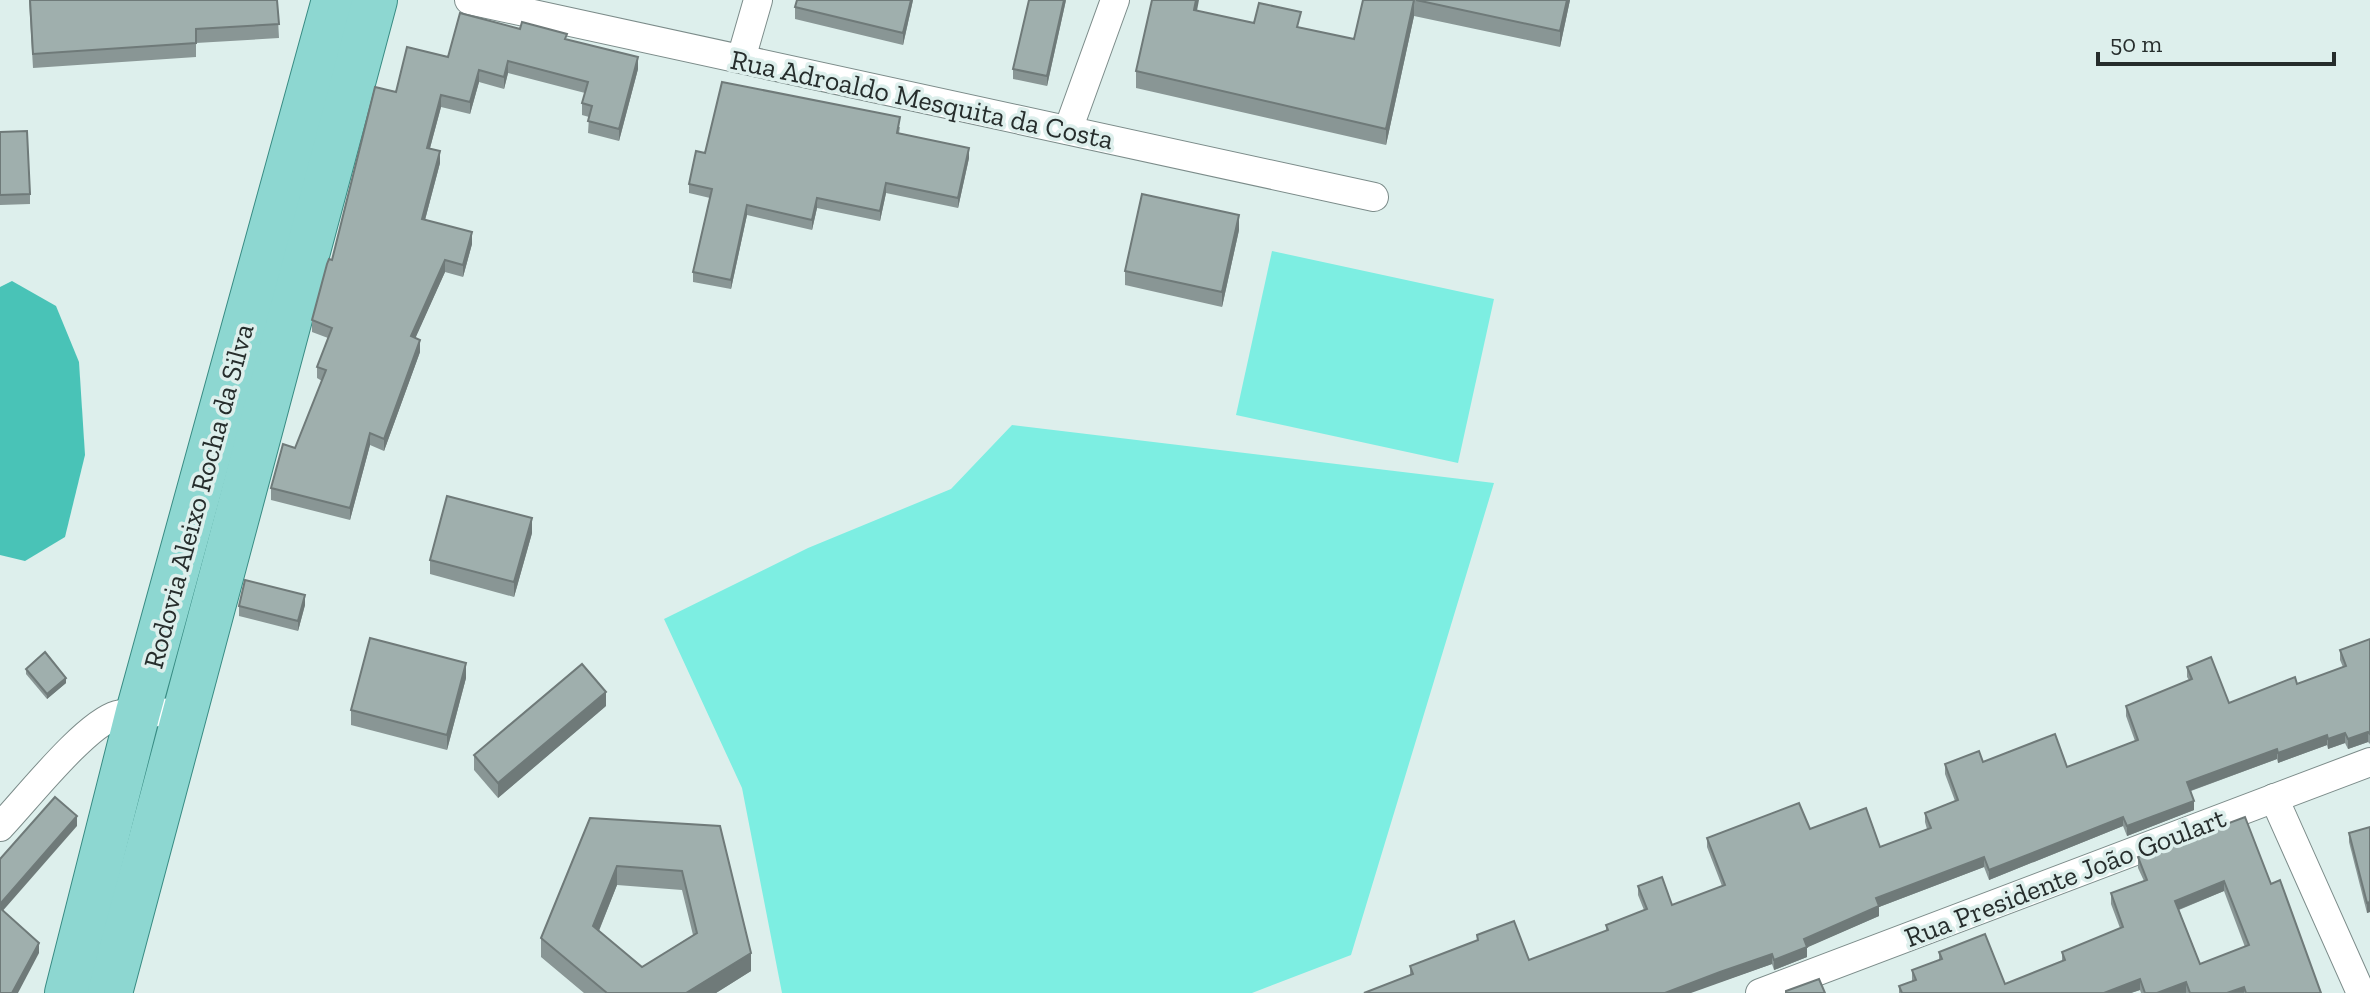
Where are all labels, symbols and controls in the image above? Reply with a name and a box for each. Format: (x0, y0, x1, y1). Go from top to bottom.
scale bar (2098, 16, 2334, 66)
text: 50 m (2110, 29, 2163, 58)
street label: Rua Adroaldo Mesquita da Costa (727, 43, 1117, 156)
street label: Rodovia Aleixo Rocha da Silva (137, 320, 261, 672)
street label: Rua Presidente João Goulart (1900, 801, 2231, 954)

